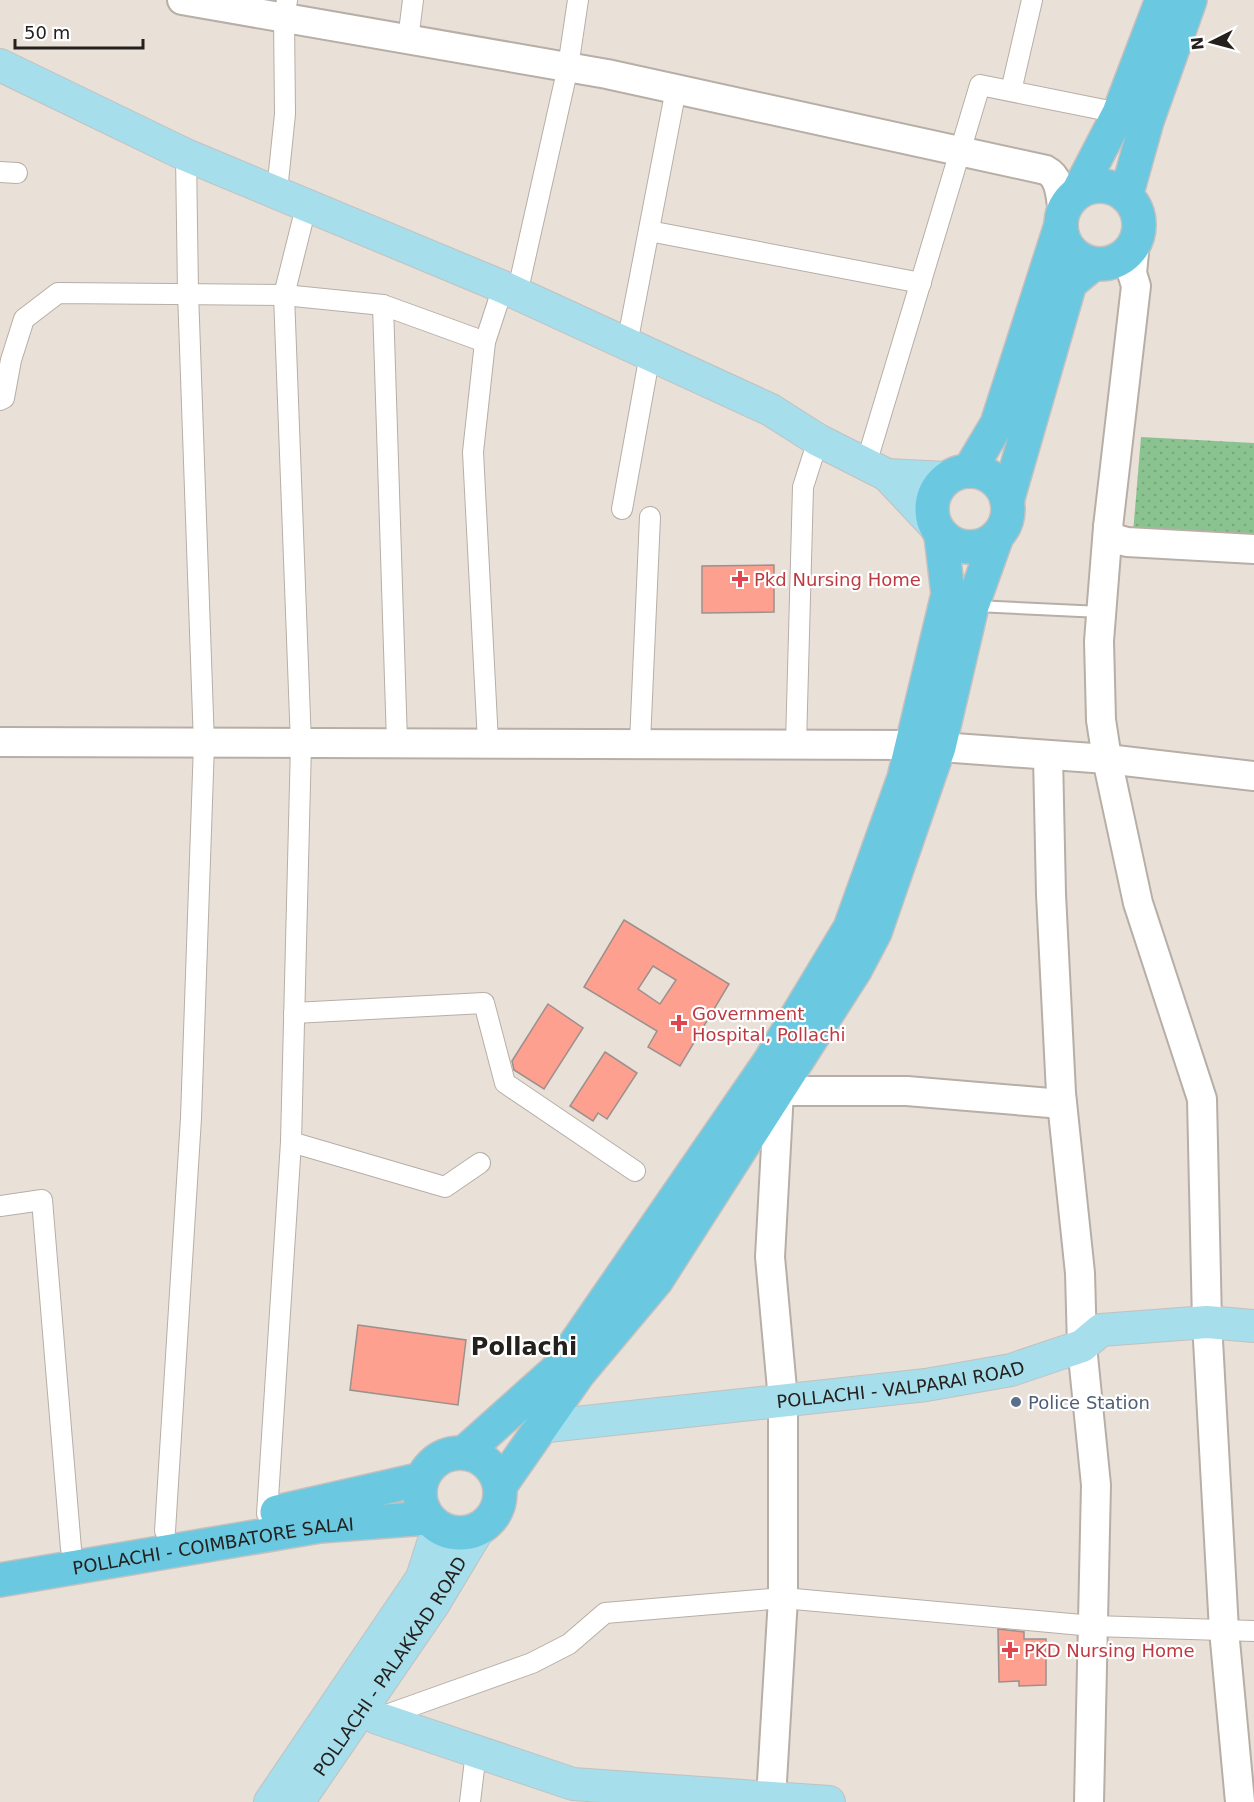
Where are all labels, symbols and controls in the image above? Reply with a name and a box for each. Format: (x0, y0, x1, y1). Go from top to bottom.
scale bar (15, 12, 142, 50)
north arrow (1182, 12, 1242, 72)
text: 50 m (24, 22, 70, 43)
text: N (1187, 36, 1208, 51)
place label: Pkd Nursing Home (754, 569, 921, 590)
marker: Pkd Nursing Home (731, 570, 749, 588)
place label: Government Hospital, Pollachi (692, 1003, 845, 1045)
marker: Government Hospital, Pollachi (670, 1014, 688, 1032)
district label: Pollachi (471, 1333, 577, 1361)
street label: POLLACHI - VALPARAI ROAD (775, 1356, 1027, 1412)
place label: Police Station (1028, 1392, 1150, 1413)
marker: Police Station (1009, 1395, 1023, 1409)
street label: POLLACHI - COIMBATORE SALAI (71, 1513, 355, 1578)
street label: POLLACHI - PALAKKAD ROAD (309, 1552, 470, 1780)
place label: PKD Nursing Home (1024, 1640, 1195, 1661)
marker: PKD Nursing Home (1001, 1641, 1019, 1659)

